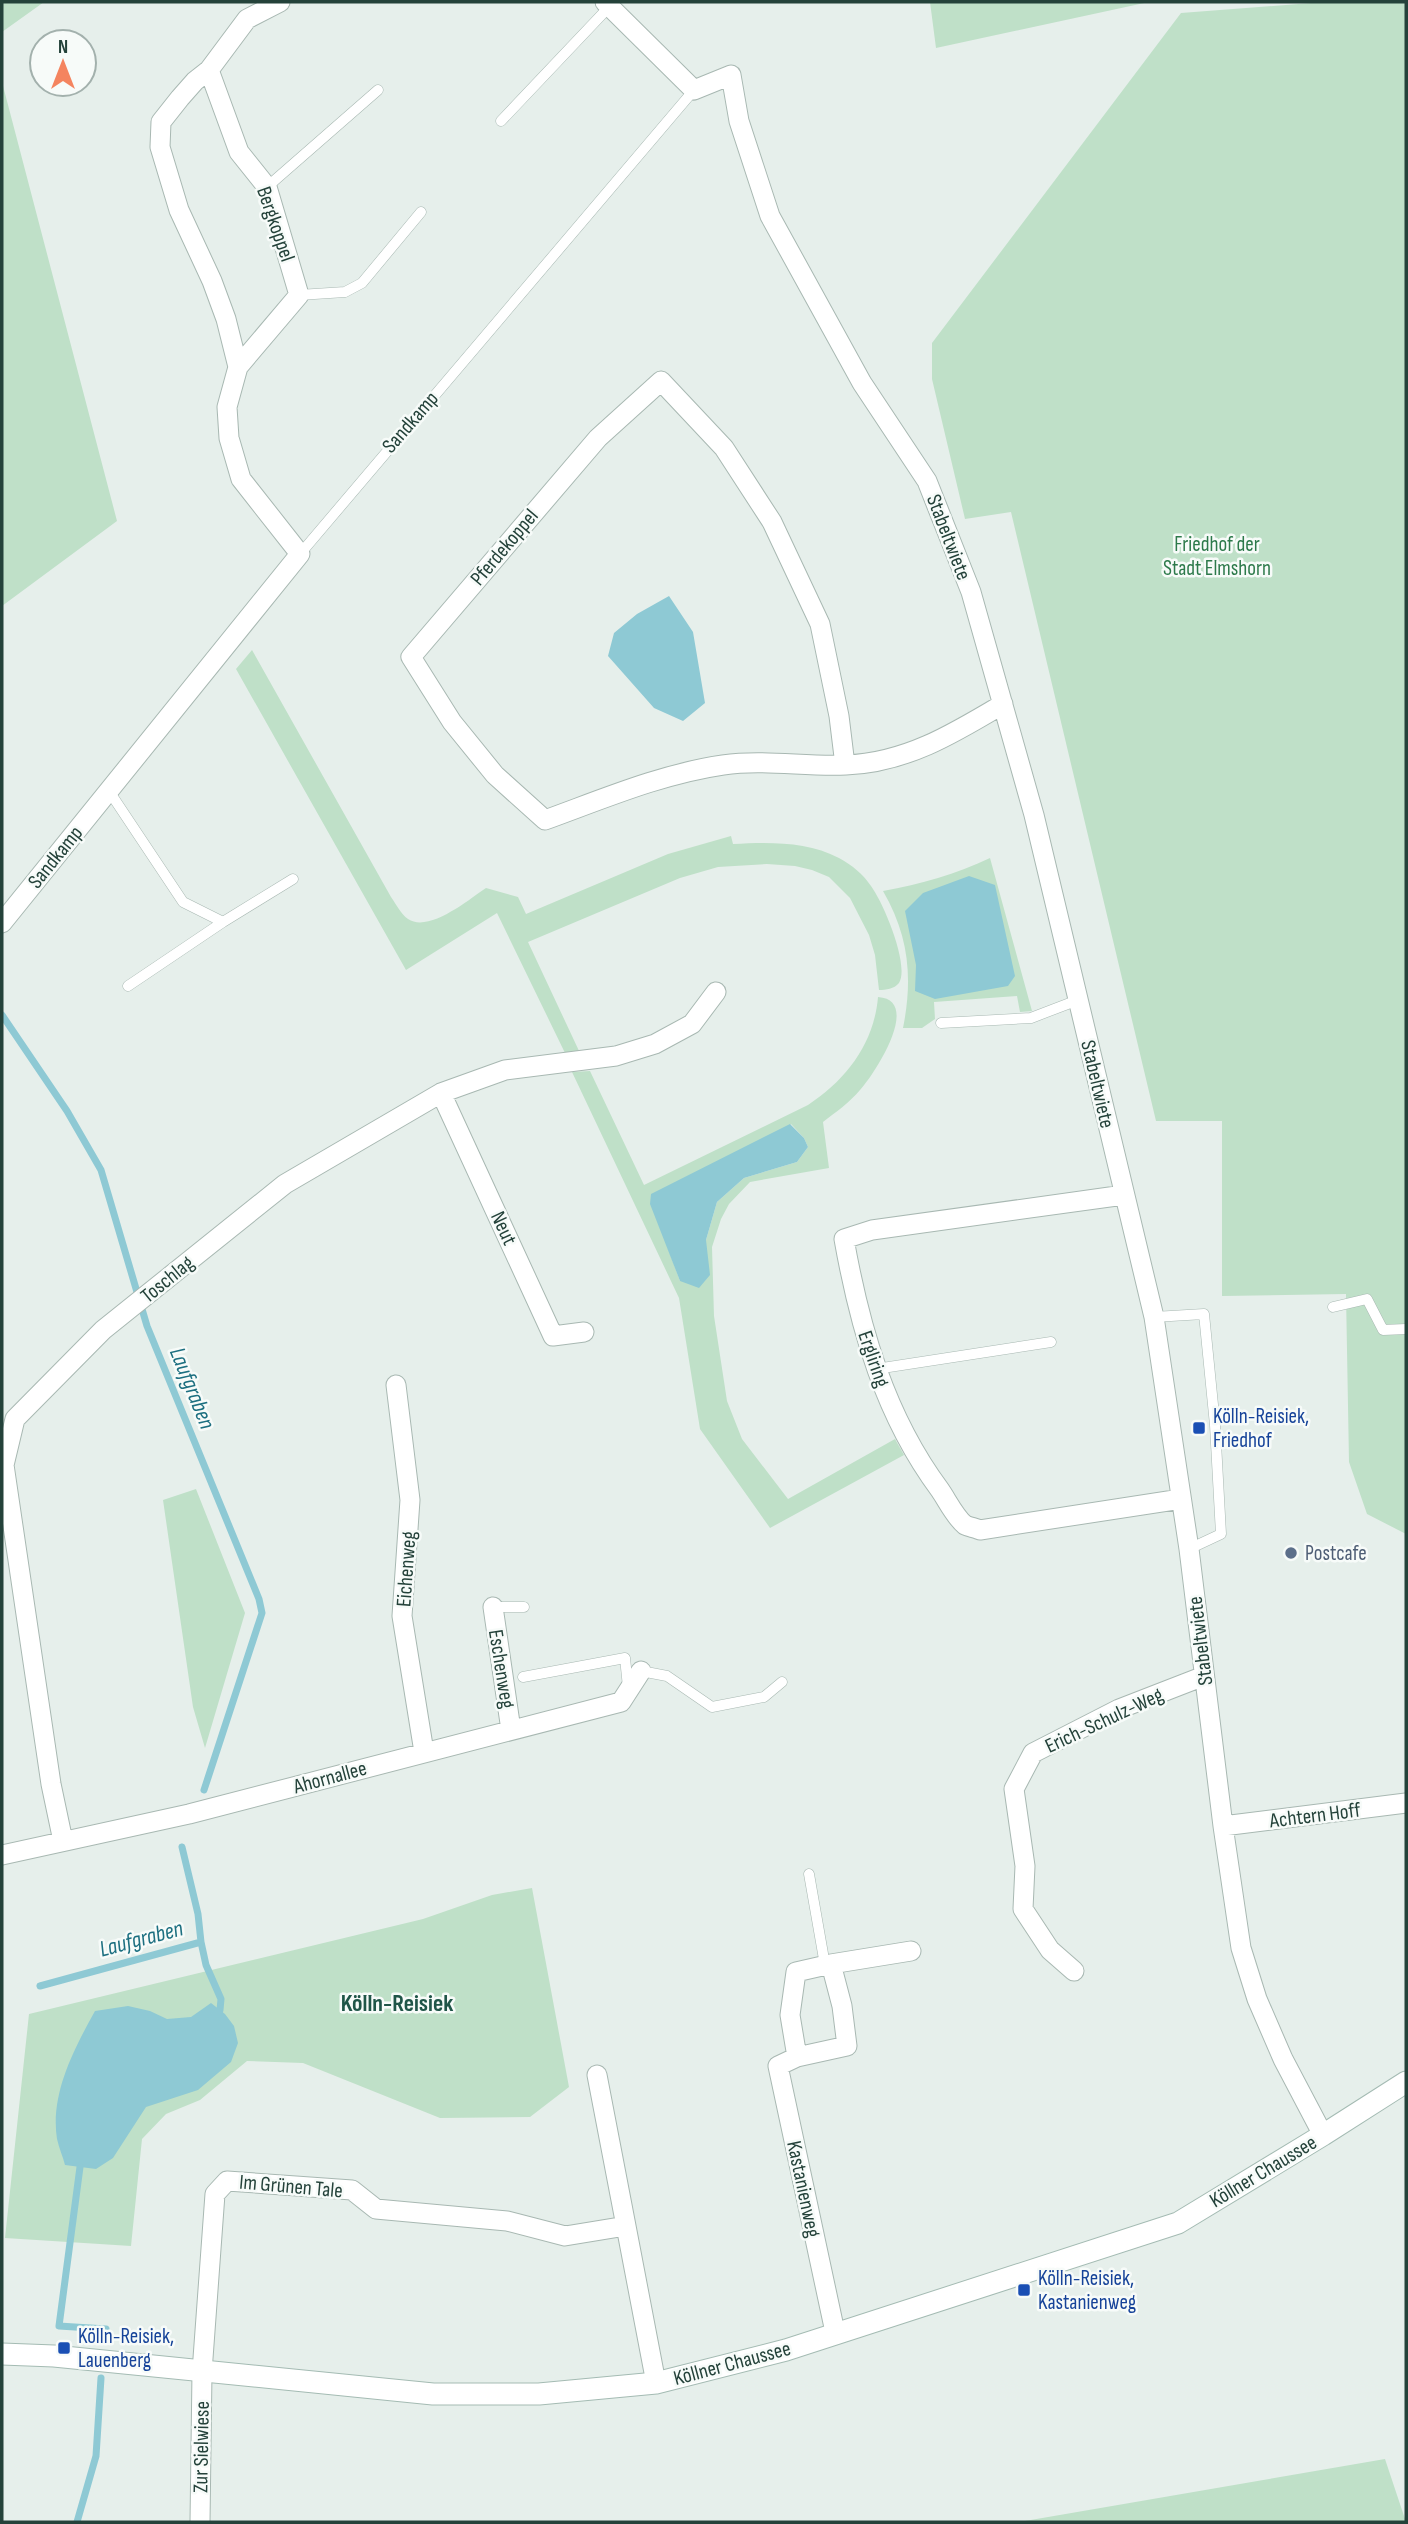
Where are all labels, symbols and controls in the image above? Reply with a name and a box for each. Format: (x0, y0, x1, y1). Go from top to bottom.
north arrow (28, 28, 98, 98)
text: N (58, 36, 68, 59)
street label: Bergkoppel (251, 183, 300, 265)
street label: Sandkamp (377, 387, 444, 458)
street label: Stabeltwiete (921, 491, 976, 583)
street label: Pferdekoppel (465, 504, 544, 591)
park label: Friedhof der Stadt Elmshorn (1163, 532, 1271, 581)
street label: Sandkamp (23, 821, 88, 894)
street label: Stabeltwiete (1075, 1038, 1120, 1131)
street label: Neut (485, 1207, 522, 1249)
street label: Toschlag (136, 1250, 199, 1308)
street label: Ergliring (852, 1328, 895, 1391)
water label: Laufgraben (163, 1343, 221, 1434)
place label: Kölln-Reisiek, Friedhof (1213, 1404, 1309, 1453)
marker: Kölln-Reisiek, Friedhof (1191, 1420, 1207, 1436)
street label: Eichenweg (391, 1530, 422, 1608)
place label: Postcafe (1305, 1541, 1367, 1566)
marker: Postcafe (1283, 1545, 1299, 1561)
street label: Stabeltwiete (1183, 1595, 1218, 1687)
street label: Eschenweg (483, 1628, 520, 1710)
street label: Erich-Schulz-Weg (1041, 1682, 1167, 1759)
street label: Ahornallee (290, 1756, 369, 1799)
street label: Achtern Hoff (1267, 1797, 1363, 1834)
water label: Laufgraben (96, 1914, 187, 1964)
district label: Kölln-Reisiek (341, 1989, 453, 2018)
street label: Köllner Chaussee (1205, 2130, 1321, 2213)
street label: Kastanienweg (781, 2138, 826, 2240)
street label: Im Grünen Tale (238, 2170, 344, 2203)
place label: Kölln-Reisiek, Kastanienweg (1038, 2266, 1136, 2315)
marker: Kölln-Reisiek, Kastanienweg (1016, 2282, 1032, 2298)
place label: Kölln-Reisiek, Lauenberg (78, 2324, 174, 2373)
street label: Köllner Chaussee (671, 2336, 793, 2391)
marker: Kölln-Reisiek, Lauenberg (56, 2340, 72, 2356)
street label: Zur Sielwiese (188, 2401, 215, 2493)

